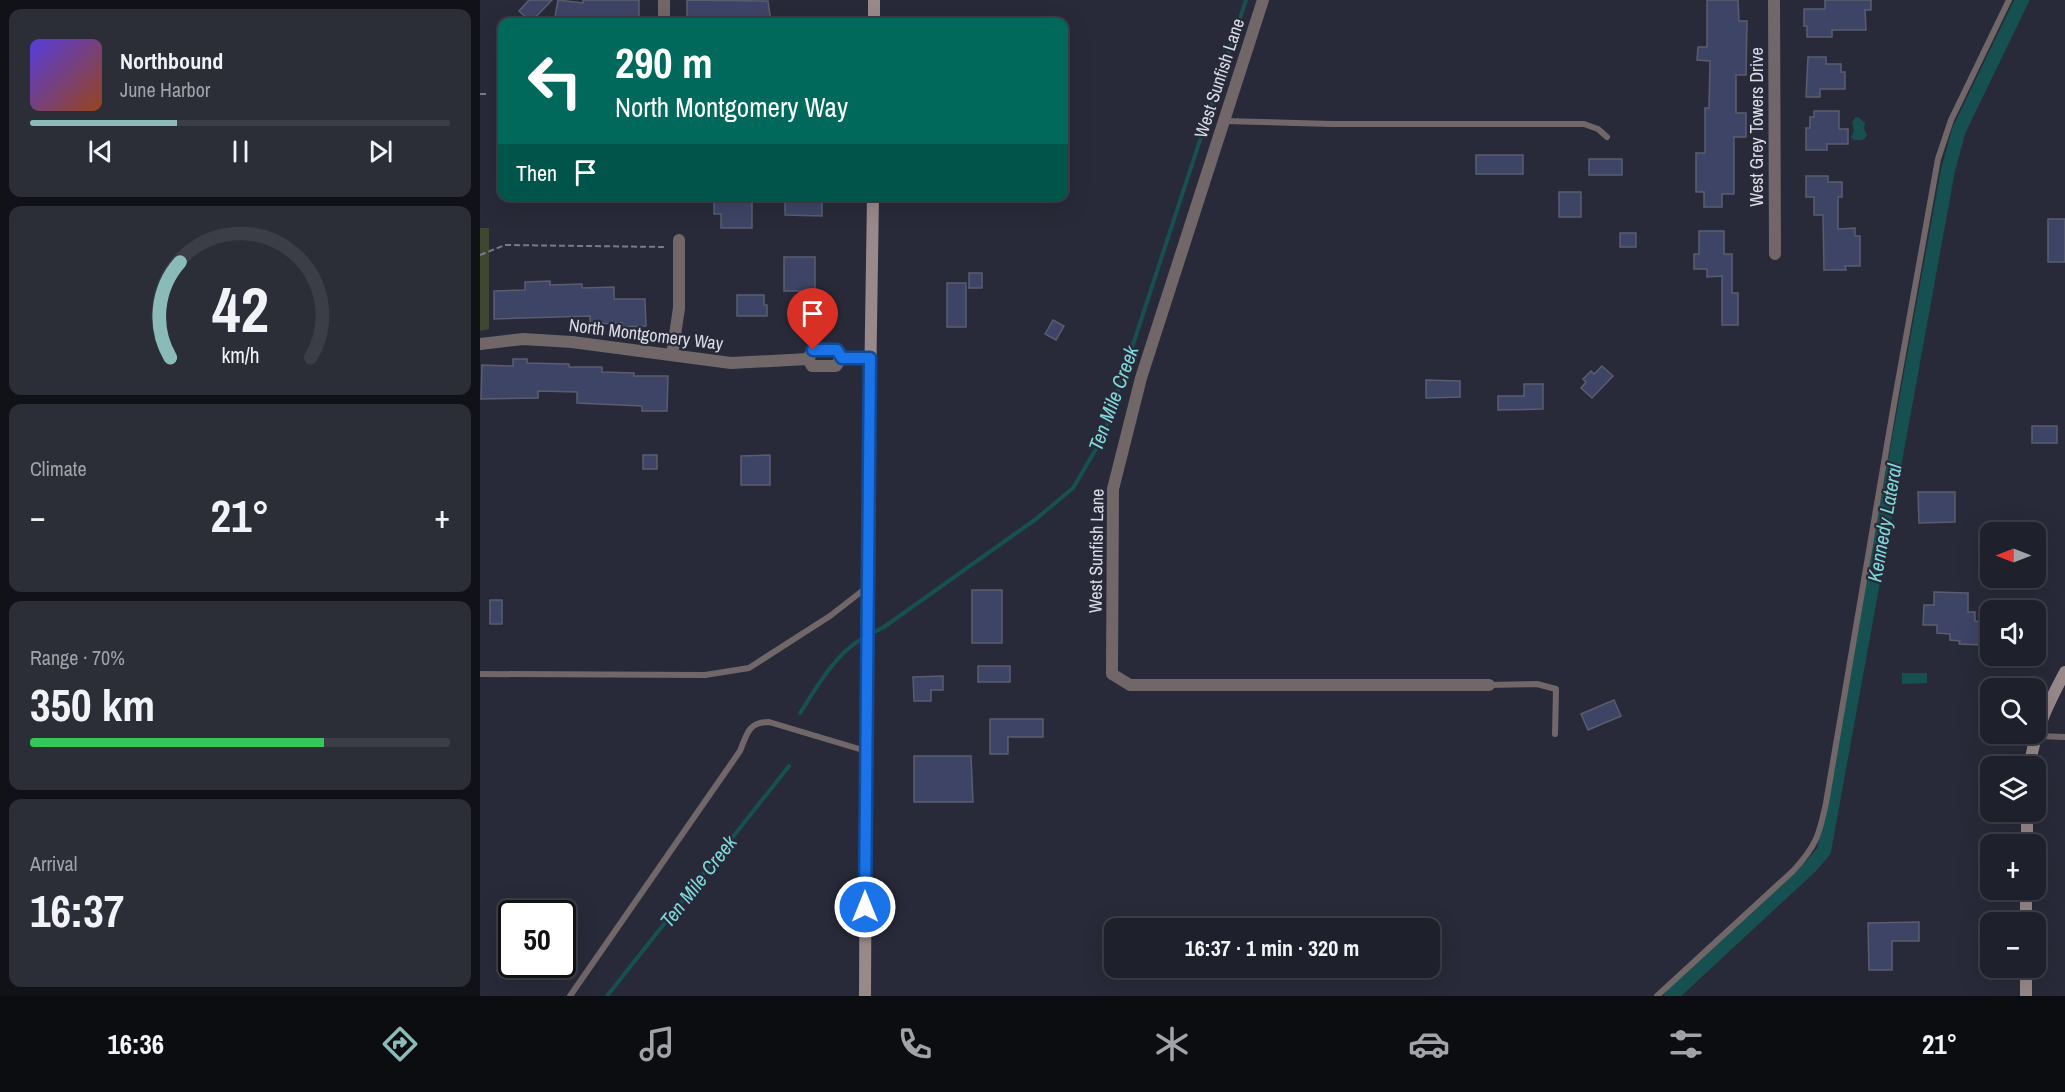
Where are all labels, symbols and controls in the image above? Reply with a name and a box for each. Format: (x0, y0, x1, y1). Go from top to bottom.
street label: West Sunfish Lane (1188, 15, 1250, 141)
text: 290 m (615, 35, 713, 91)
icon: left (516, 42, 594, 120)
text: Northbound (120, 46, 223, 76)
street label: West Grey Towers Drive (1744, 47, 1769, 207)
text: June Harbor (120, 76, 210, 103)
text: North Montgomery Way (615, 89, 848, 125)
icon: previous (84, 135, 117, 168)
icon: pause (224, 135, 257, 168)
icon: next (364, 135, 397, 168)
icon: arrive (569, 156, 602, 189)
text: Then (516, 158, 557, 188)
text: 42 (212, 267, 268, 351)
pin (787, 288, 838, 350)
icon: arrive (796, 297, 829, 330)
street label: North Montgomery Way (567, 312, 725, 356)
text: km/h (221, 341, 259, 370)
water label: Ten Mile Creek (1082, 341, 1145, 454)
text: Climate (30, 455, 87, 482)
water label: Kennedy Lateral (1860, 461, 1908, 584)
text: 21° (210, 485, 270, 546)
street label: West Sunfish Lane (1082, 489, 1110, 613)
text: − (30, 494, 46, 538)
text: + (434, 494, 450, 538)
north arrow (1980, 522, 2046, 588)
map controls (1980, 522, 2046, 978)
button: sound (1980, 600, 2046, 666)
text: Range · 70% (30, 644, 125, 671)
text: 350 km (30, 674, 155, 735)
button: search (1980, 678, 2046, 744)
button: layers (1980, 756, 2046, 822)
water label: Ten Mile Creek (654, 829, 743, 933)
button: + (1980, 834, 2046, 900)
text: Arrival (30, 850, 77, 877)
position arrow (833, 875, 897, 939)
text: 16:37 (30, 880, 124, 941)
speed limit sign: 50 (498, 900, 576, 978)
button: − (1980, 912, 2046, 978)
text: 16:37 · 1 min · 320 m (1185, 933, 1359, 963)
icon: directions (379, 1023, 421, 1065)
icon: music (636, 1023, 678, 1065)
icon: phone (894, 1023, 936, 1065)
icon: climate (1151, 1023, 1193, 1065)
icon: car (1408, 1023, 1450, 1065)
icon: filters (1665, 1023, 1707, 1065)
text: 16:36 (108, 1026, 164, 1062)
text: 21° (1922, 1026, 1957, 1062)

